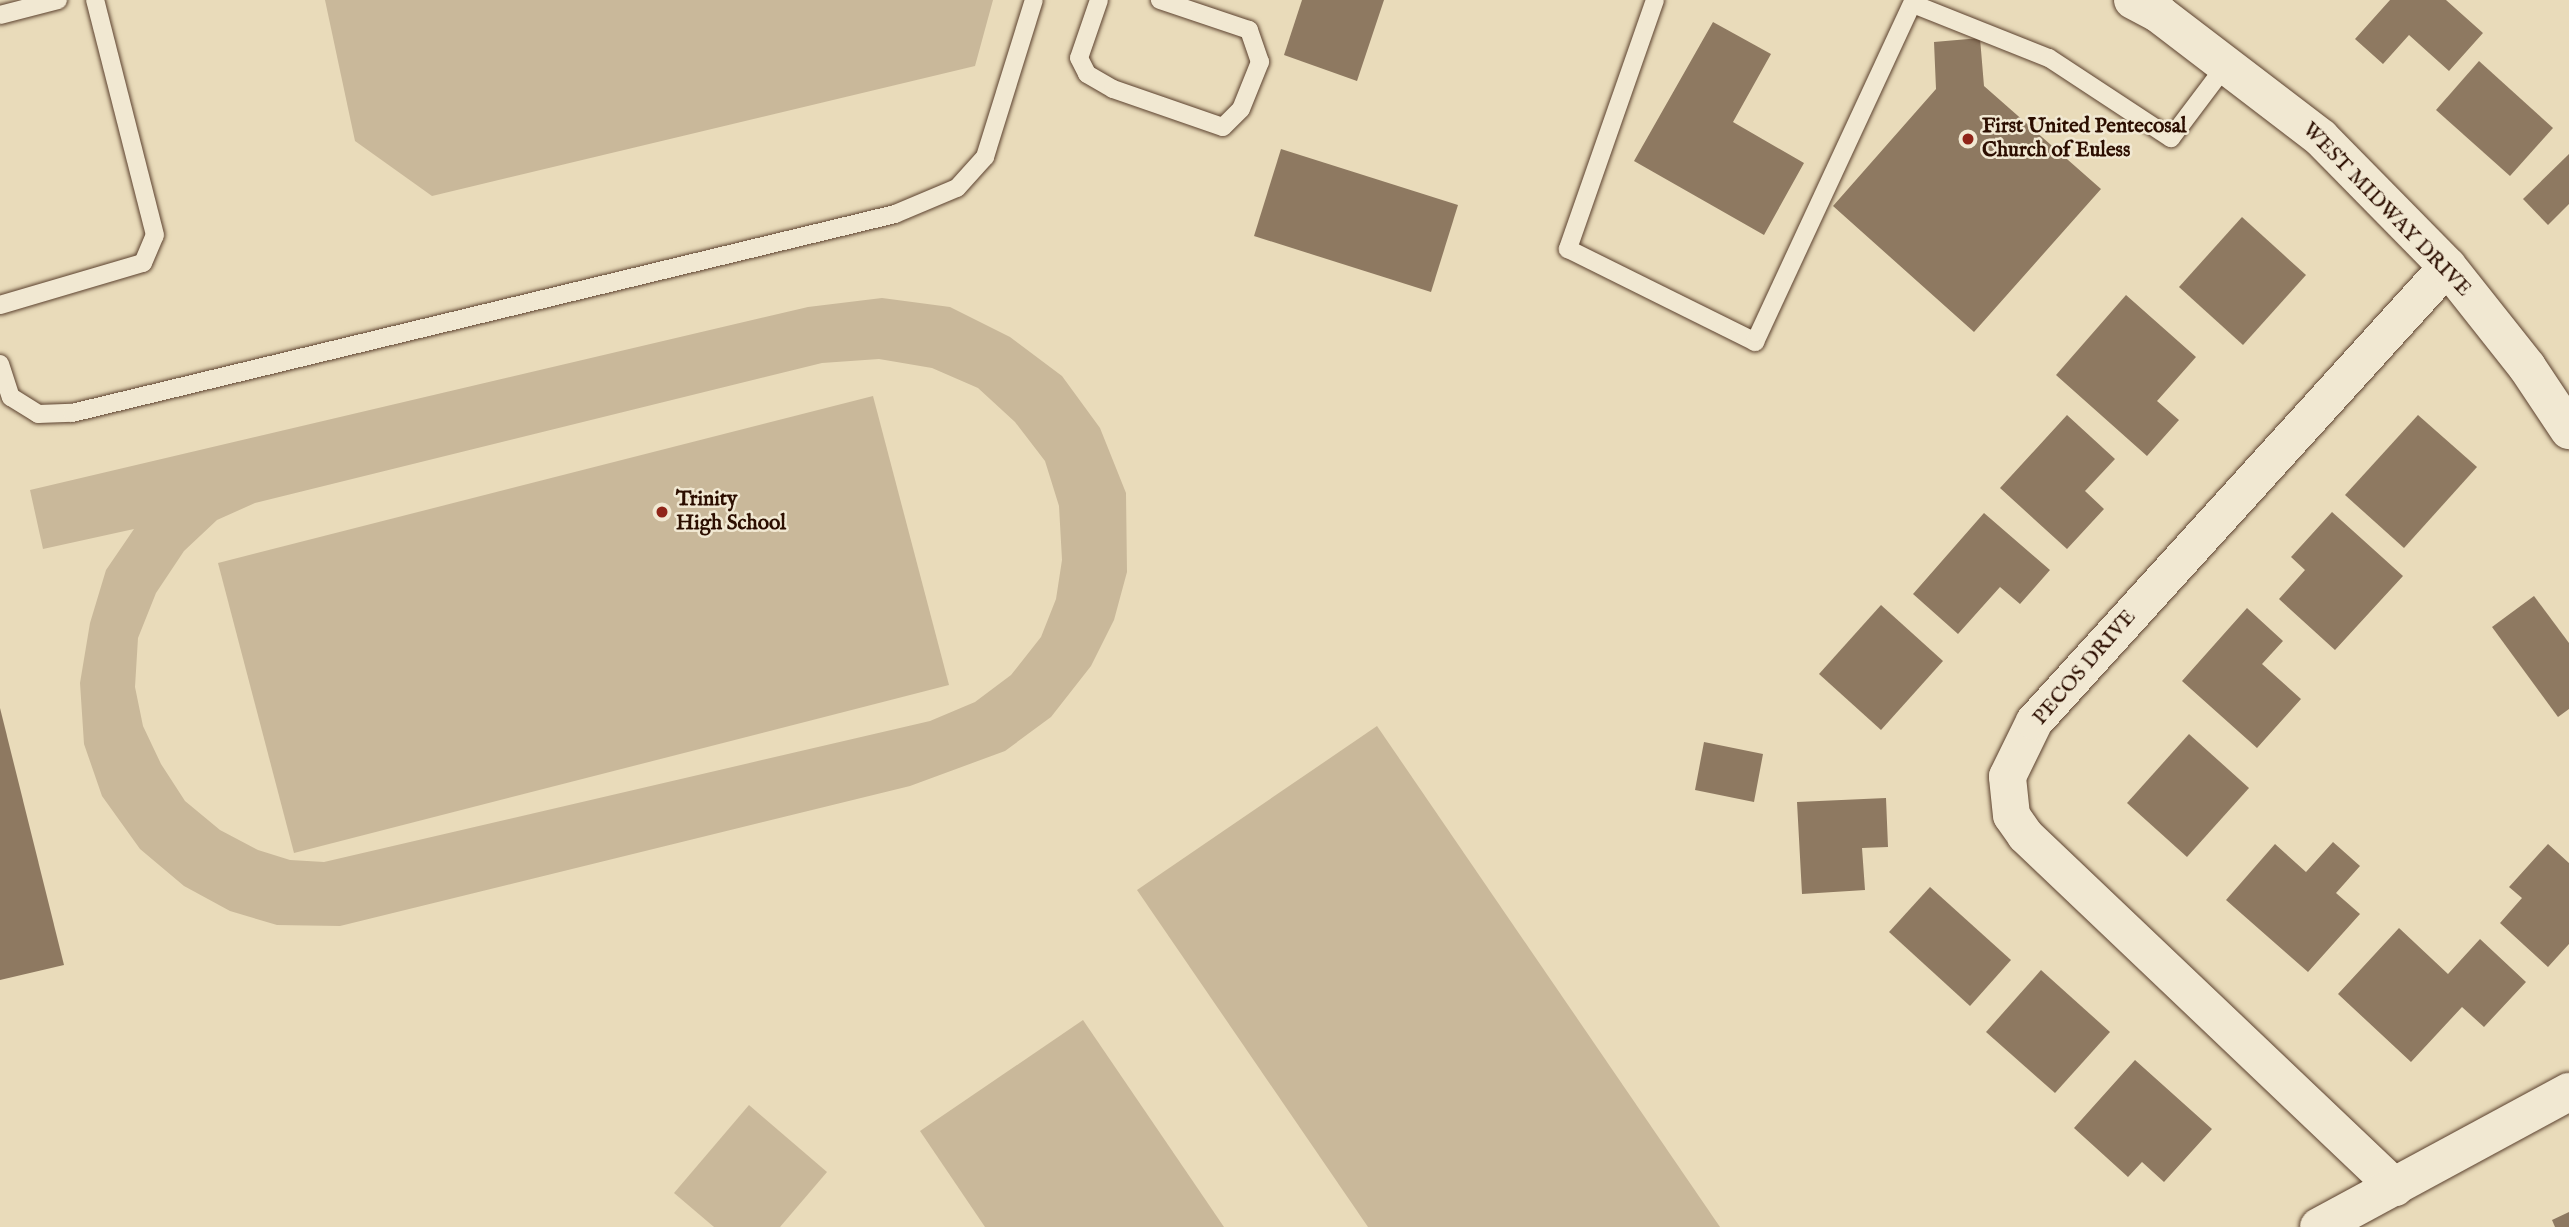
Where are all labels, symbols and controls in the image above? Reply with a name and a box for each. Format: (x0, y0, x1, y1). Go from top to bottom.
place label: First United Pentecosal Church of Euless (1982, 114, 2186, 164)
street label: WEST MIDWAY DRIVE (2296, 118, 2476, 302)
marker: First United Pentecosal Church of Euless (1960, 131, 1976, 147)
place label: Trinity High School (676, 487, 786, 537)
marker: Trinity High School (654, 504, 670, 520)
street label: PECOS DRIVE (2028, 605, 2142, 731)

